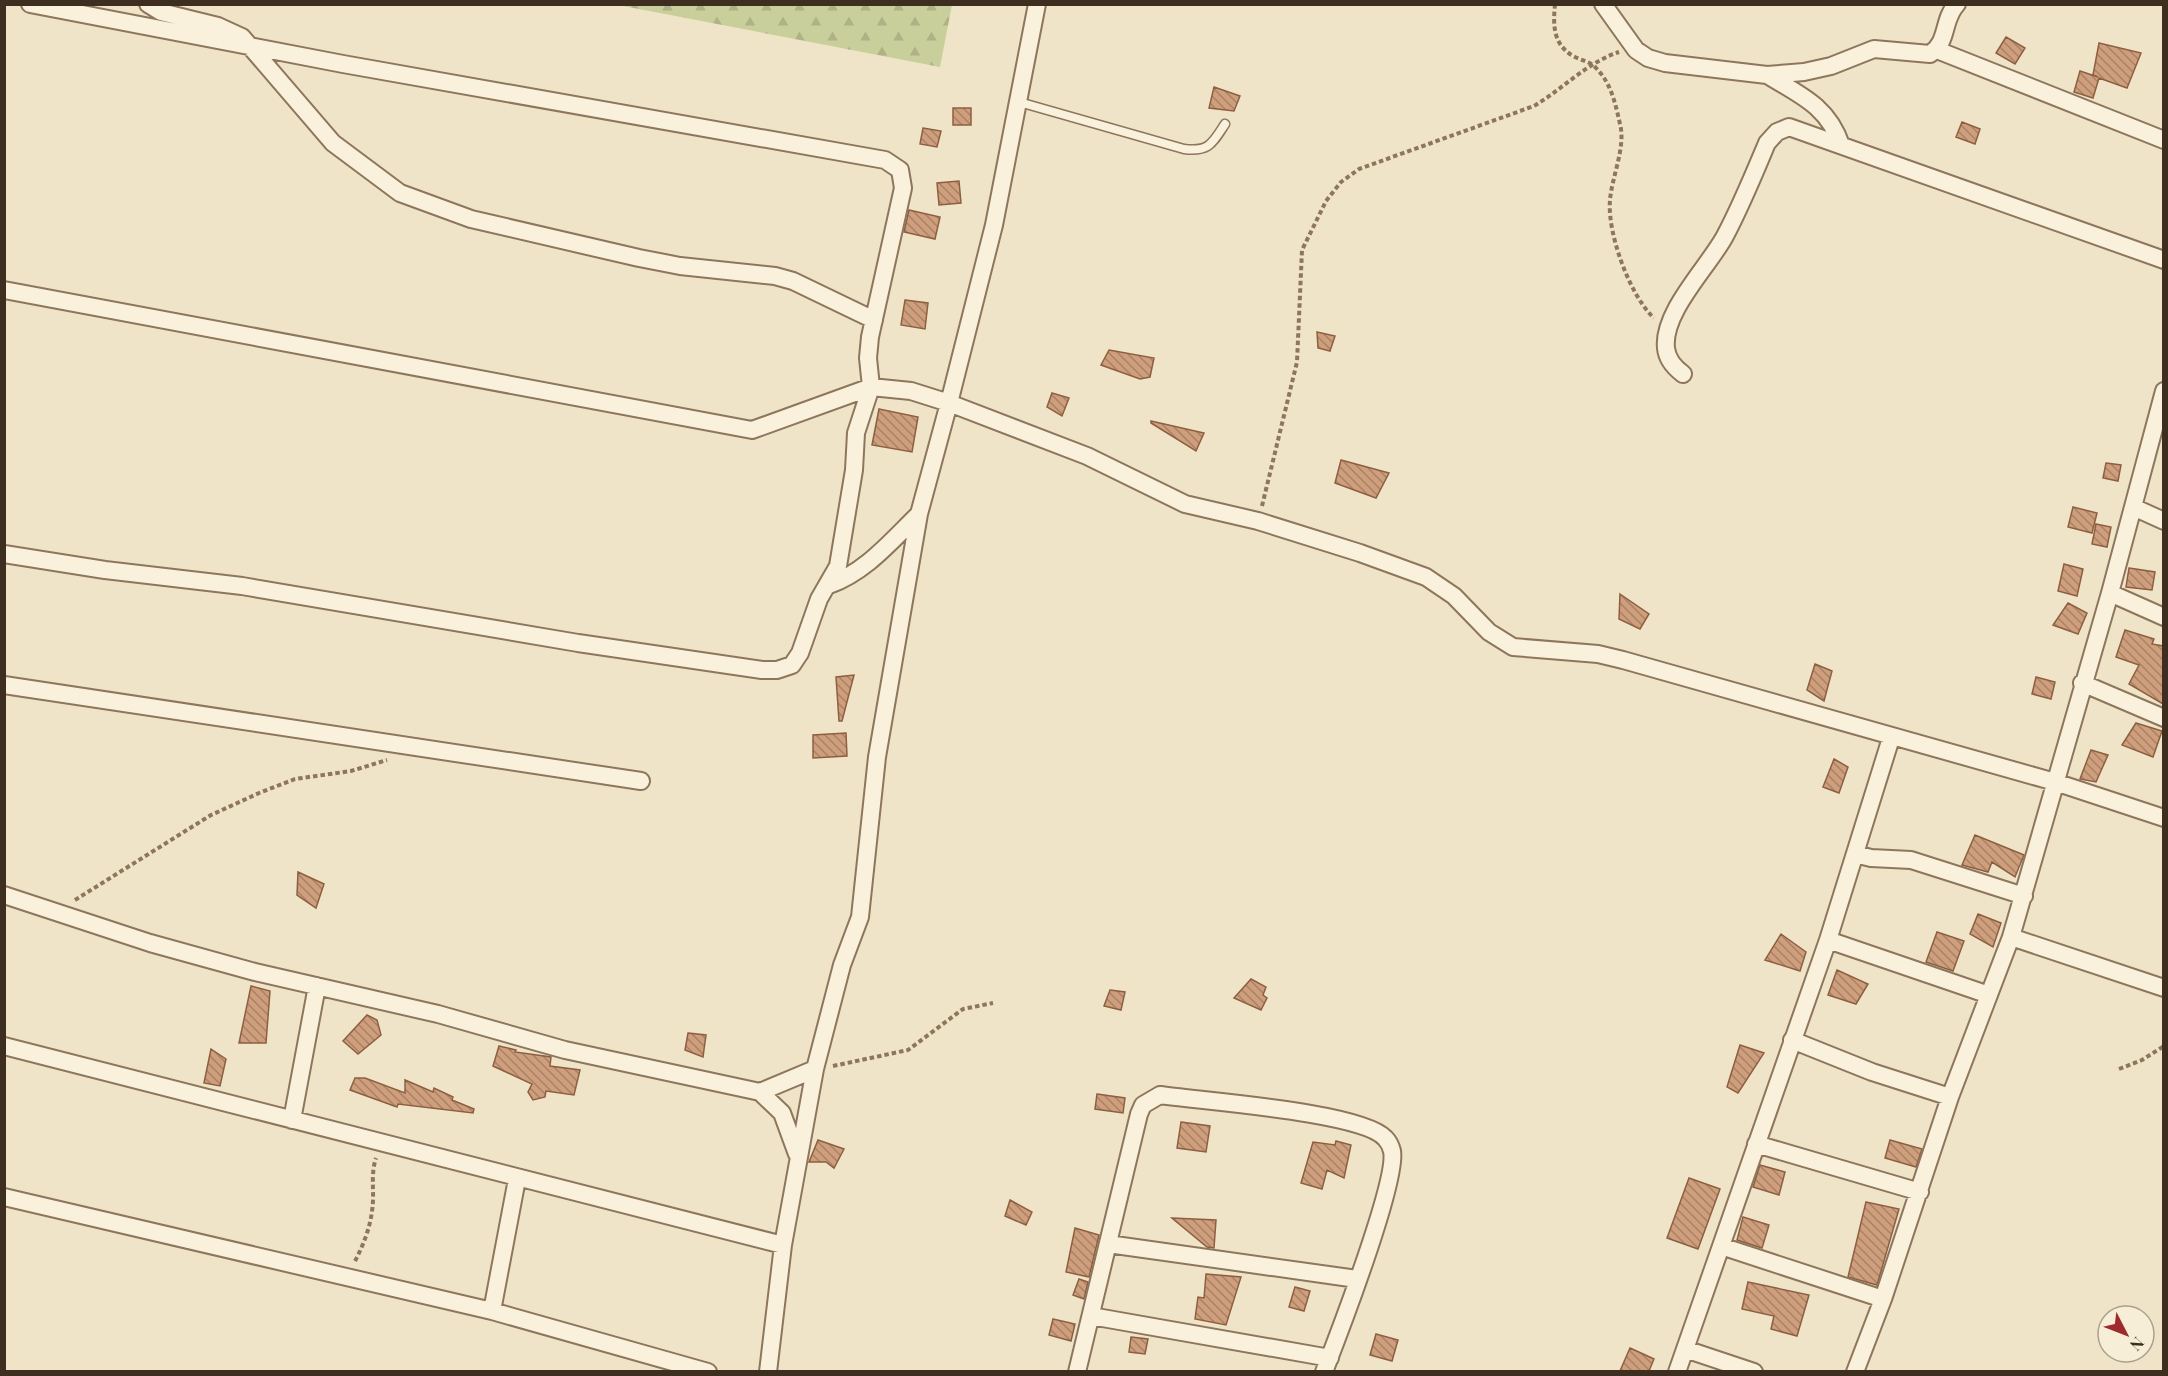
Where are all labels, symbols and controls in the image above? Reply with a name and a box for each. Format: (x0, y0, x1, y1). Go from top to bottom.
north arrow (2096, 1304, 2156, 1364)
text: N (2126, 1333, 2149, 1356)

